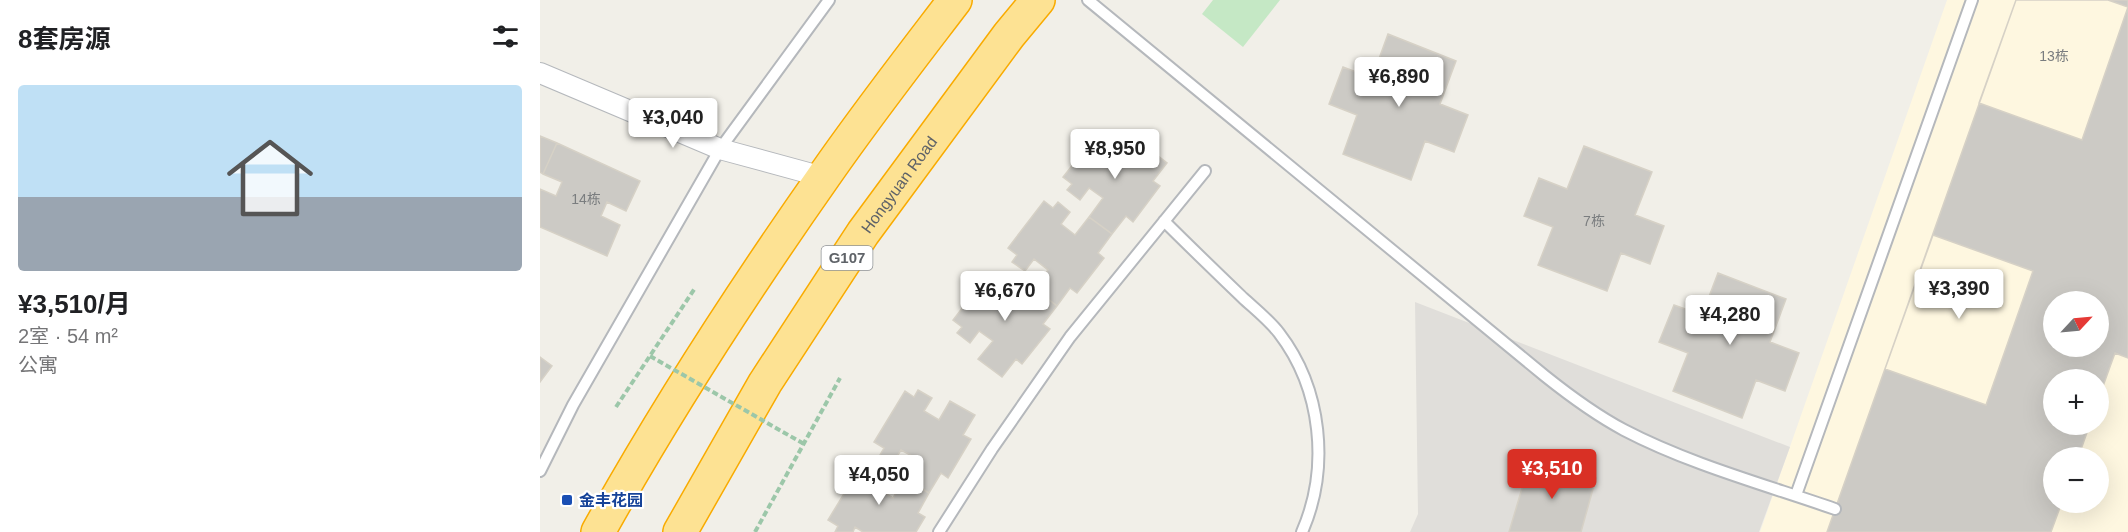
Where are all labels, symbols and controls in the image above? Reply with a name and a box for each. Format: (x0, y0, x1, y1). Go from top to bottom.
icon: filters (489, 20, 522, 53)
text: 8套房源 (18, 24, 110, 54)
house number: 13栋 (2039, 48, 2069, 64)
pin: ¥6,890 (1350, 57, 1448, 108)
text: ¥6,890 (1368, 65, 1430, 87)
pin: ¥3,040 (624, 98, 722, 149)
text: ¥3,040 (642, 106, 704, 128)
icon: home (216, 124, 324, 232)
pin: ¥8,950 (1066, 129, 1164, 180)
street label: Hongyuan Road (858, 133, 940, 236)
text: ¥8,950 (1084, 137, 1146, 159)
house number: 14栋 (571, 191, 601, 207)
house number: 7栋 (1583, 213, 1605, 229)
road number: G107 (822, 246, 872, 270)
pin: ¥3,390 (1910, 269, 2008, 320)
pin: ¥6,670 (956, 271, 1054, 322)
text: ¥3,390 (1928, 277, 1990, 299)
text: ¥6,670 (974, 279, 1036, 301)
text: ¥3,510/月 (18, 289, 131, 319)
north arrow (2043, 291, 2109, 357)
map controls (2043, 291, 2109, 513)
pin: ¥4,280 (1681, 295, 1779, 346)
text: ¥4,280 (1699, 303, 1761, 325)
text: 2室 · 54 m² (18, 325, 118, 347)
text: 公寓 (18, 354, 58, 376)
button: + (2043, 369, 2109, 435)
button: − (2043, 447, 2109, 513)
pin: ¥3,510 (1503, 449, 1601, 500)
pin: ¥4,050 (830, 455, 928, 506)
text: ¥3,510 (1521, 457, 1583, 479)
text: ¥4,050 (848, 463, 910, 485)
place label: 金丰花园 (579, 492, 643, 509)
marker: 金丰花园 (560, 493, 574, 507)

